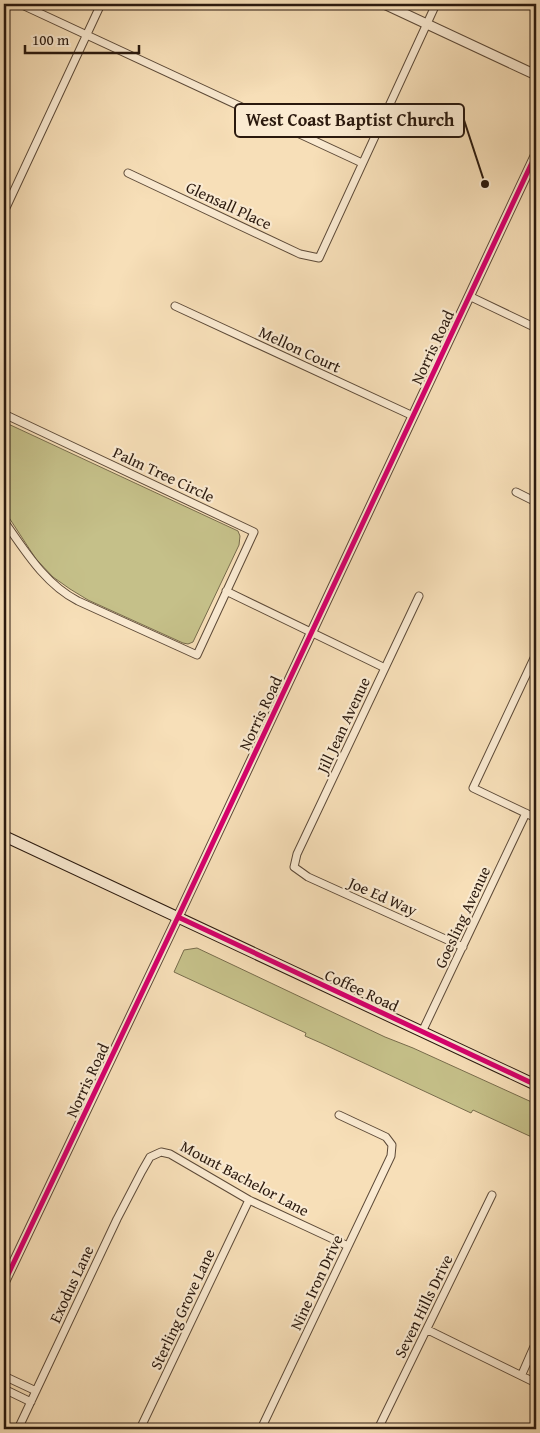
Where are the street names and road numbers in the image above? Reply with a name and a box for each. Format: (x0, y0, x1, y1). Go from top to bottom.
street label: Glensall Place (182, 175, 276, 235)
street label: Norris Road (404, 305, 460, 388)
street label: Mellon Court (255, 320, 345, 379)
street label: Palm Tree Circle (109, 440, 219, 508)
street label: Norris Road (232, 671, 288, 754)
street label: Jill Jean Avenue (309, 673, 376, 779)
street label: Goesling Avenue (428, 862, 496, 972)
street label: Joe Ed Way (343, 869, 421, 922)
street label: Coffee Road (321, 962, 403, 1018)
street label: Norris Road (59, 1038, 115, 1121)
street label: Mount Bachelor Lane (176, 1134, 314, 1222)
street label: Nine Iron Drive (283, 1230, 349, 1334)
street label: Exodus Lane (43, 1241, 99, 1327)
street label: Sterling Grove Lane (143, 1245, 221, 1373)
street label: Seven Hills Drive (387, 1250, 459, 1362)

